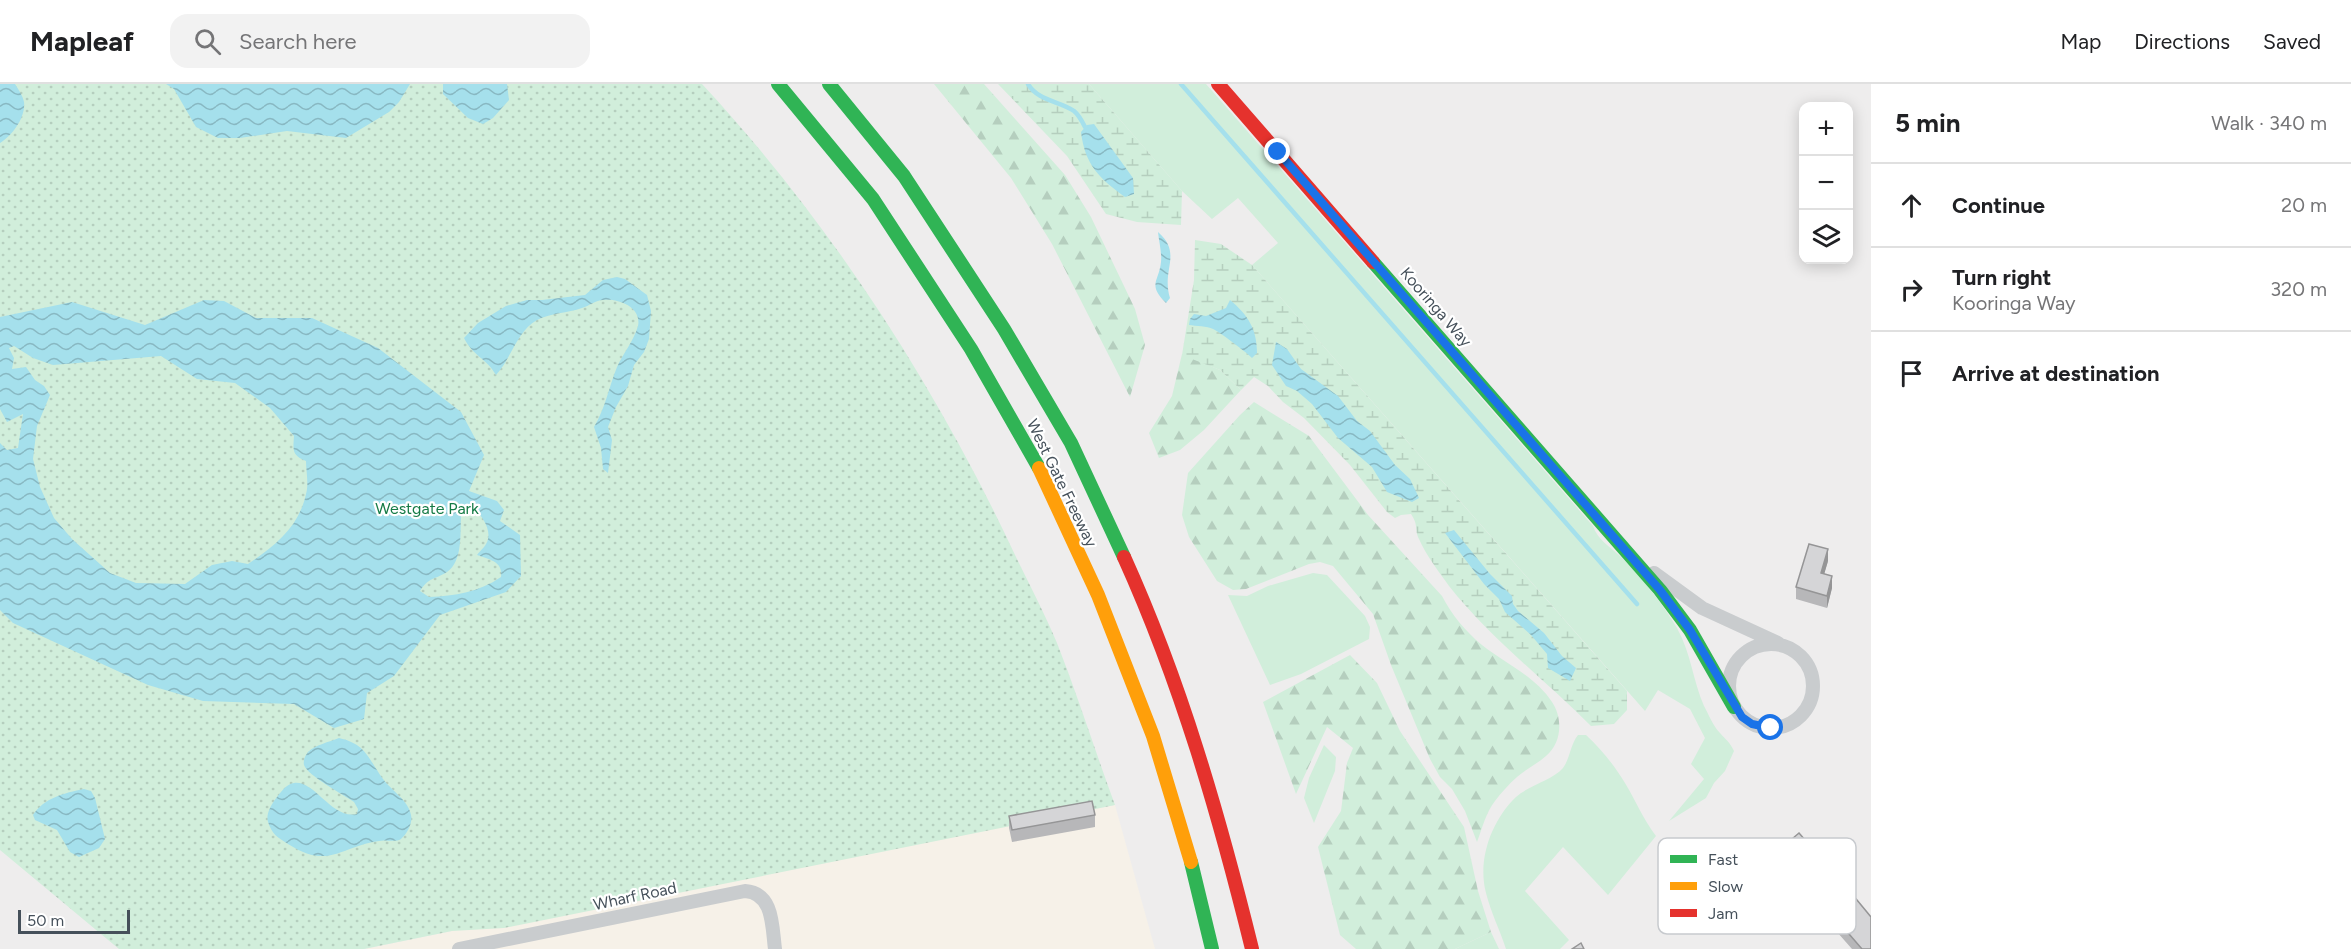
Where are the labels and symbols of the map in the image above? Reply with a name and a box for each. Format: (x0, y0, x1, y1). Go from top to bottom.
route end (1264, 138, 1290, 164)
street label: Kooringa Way (1396, 263, 1476, 351)
street label: West Gate Freeway (1023, 416, 1101, 551)
park label: Westgate Park (375, 499, 479, 518)
route start (1757, 714, 1783, 740)
legend (1658, 838, 1856, 934)
text: Fast (1708, 850, 1738, 869)
text: Slow (1708, 877, 1743, 896)
street label: Wharf Road (592, 878, 678, 914)
text: Jam (1708, 904, 1738, 923)
scale bar (18, 907, 130, 934)

